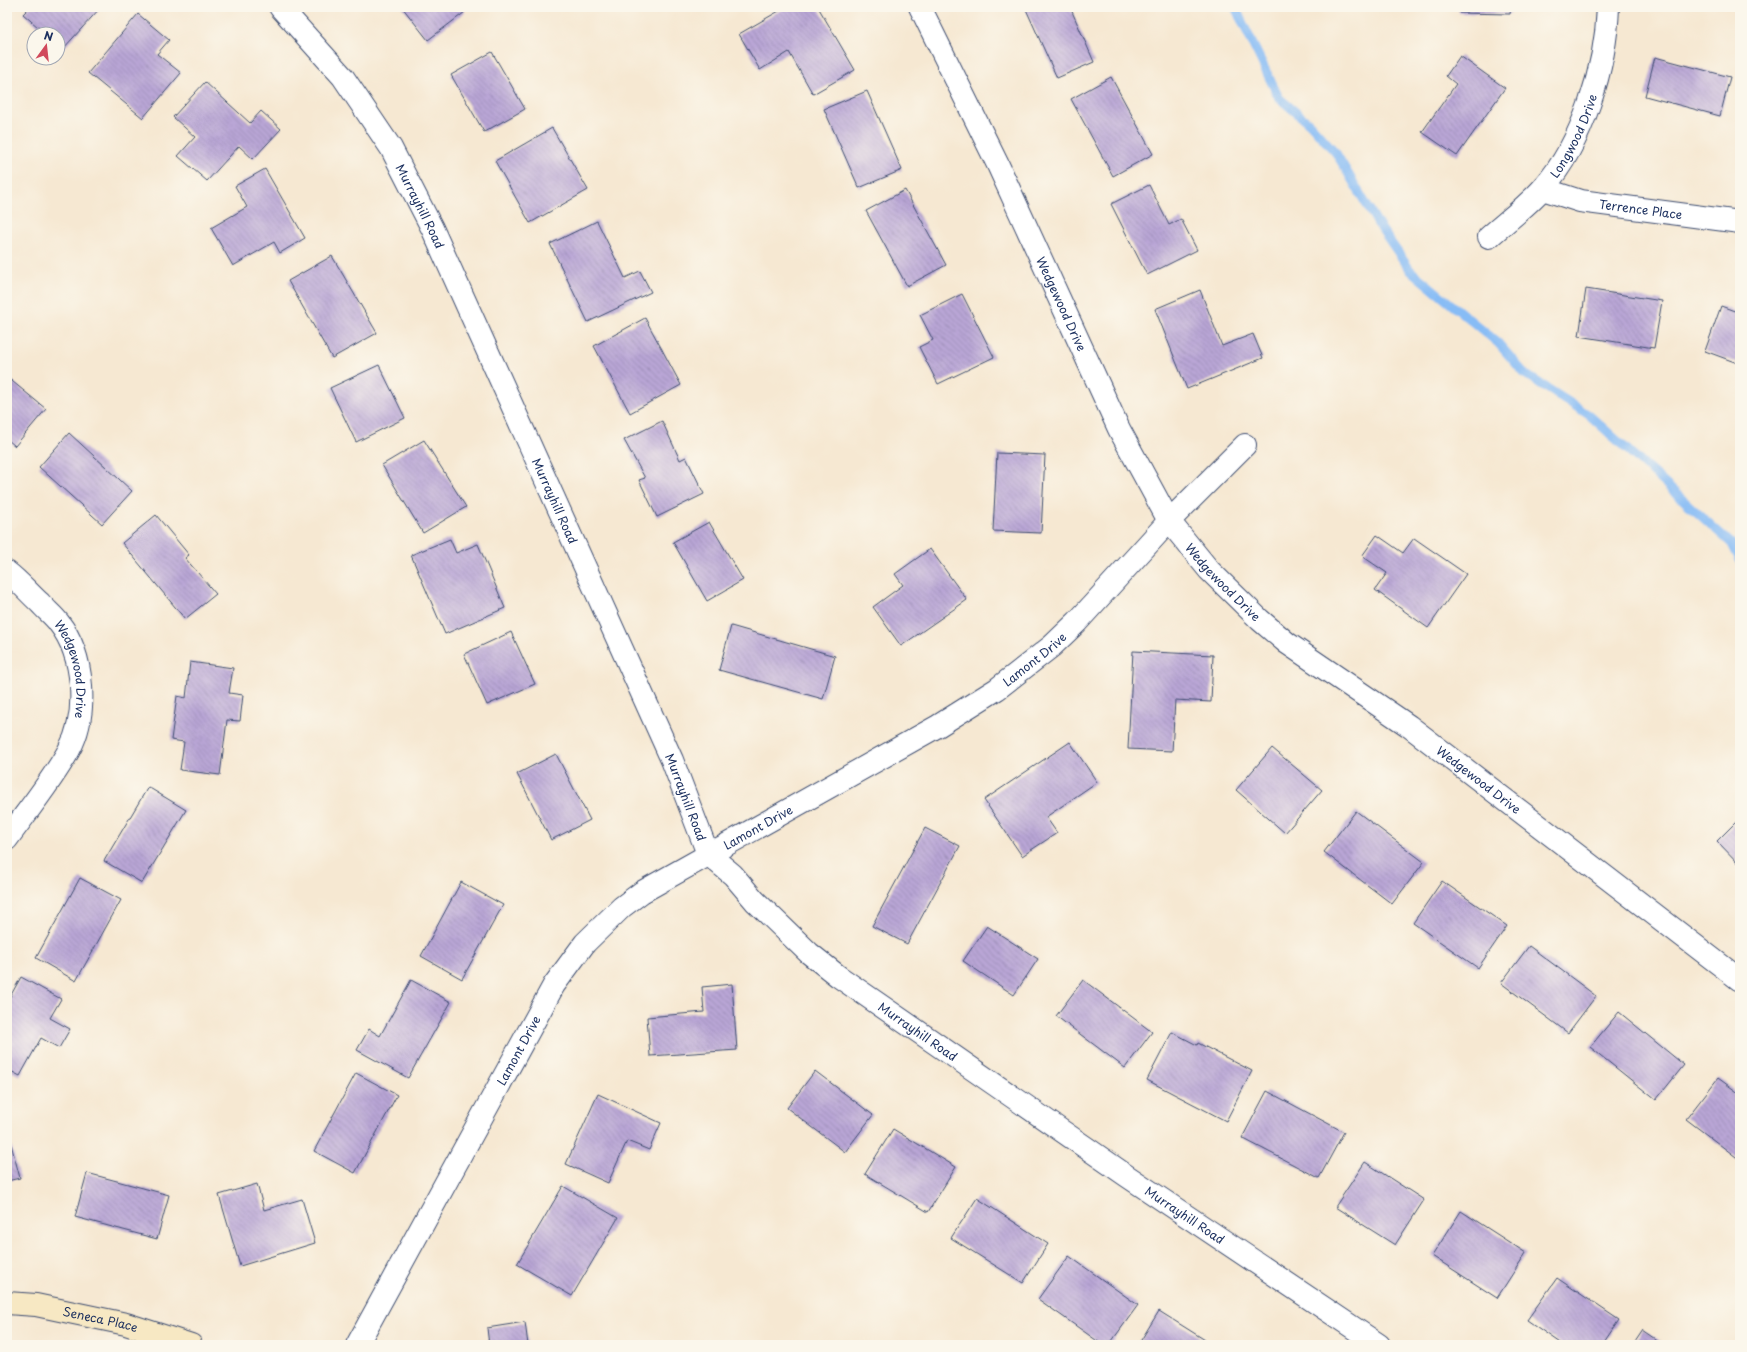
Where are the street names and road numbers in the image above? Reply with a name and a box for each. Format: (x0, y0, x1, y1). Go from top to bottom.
street label: Longwood Drive (1545, 92, 1601, 181)
street label: Murrayhill Road (392, 161, 449, 251)
street label: Terrence Place (1598, 195, 1683, 223)
street label: Wedgewood Drive (1032, 254, 1091, 354)
street label: Murrayhill Road (528, 455, 582, 547)
street label: Wedgewood Drive (1181, 539, 1265, 625)
street label: Wedgewood Drive (51, 616, 90, 720)
street label: Lamont Drive (999, 628, 1070, 690)
street label: Wedgewood Drive (1433, 741, 1525, 818)
street label: Murrayhill Road (661, 750, 711, 843)
street label: Lamont Drive (720, 800, 796, 854)
street label: Murrayhill Road (875, 998, 961, 1065)
street label: Lamont Drive (492, 1012, 545, 1088)
street label: Murrayhill Road (1142, 1182, 1228, 1248)
street label: Seneca Place (61, 1302, 140, 1336)

